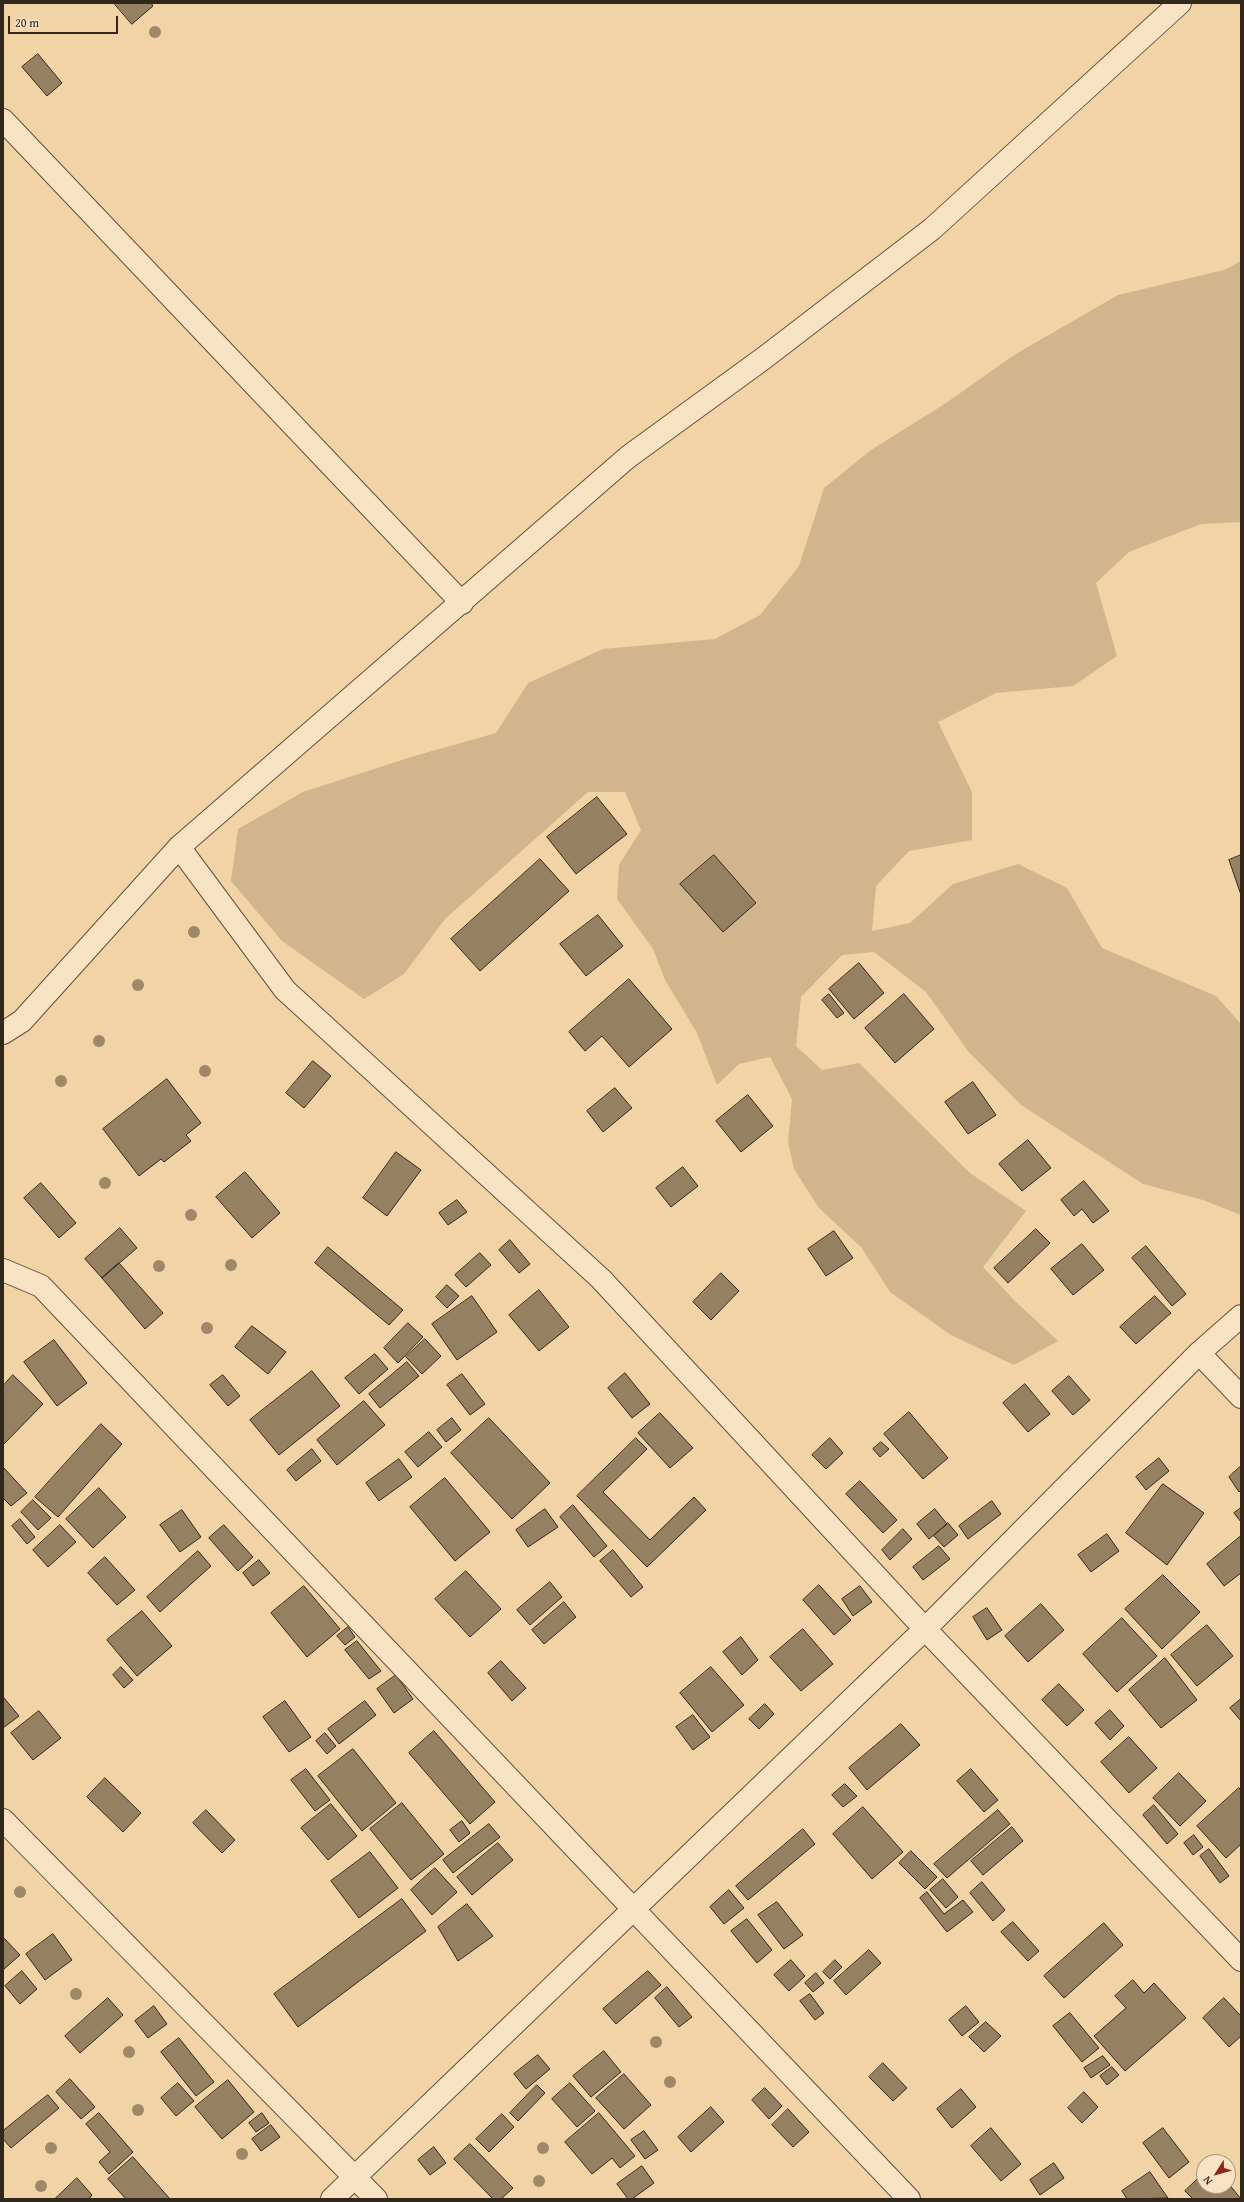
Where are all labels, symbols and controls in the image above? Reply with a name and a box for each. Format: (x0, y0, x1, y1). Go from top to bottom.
scale bar (10, 8, 120, 34)
text: 20 m (15, 14, 39, 31)
north arrow (1196, 2154, 1236, 2194)
text: N (1199, 2173, 1216, 2188)

